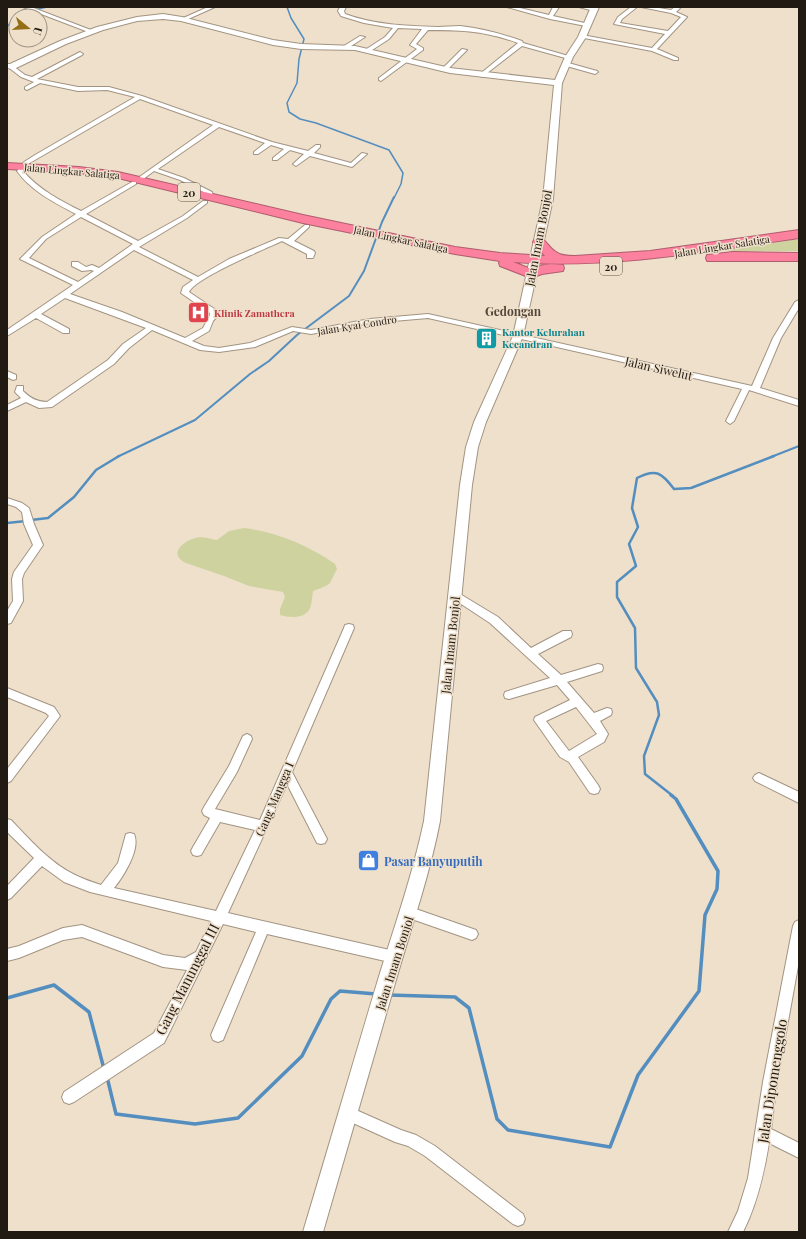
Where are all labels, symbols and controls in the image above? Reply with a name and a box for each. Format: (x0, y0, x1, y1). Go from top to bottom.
north arrow (8, 8, 48, 48)
text: U (30, 25, 46, 38)
street label: Jalan Lingkar Salatiga (22, 160, 121, 182)
road number: 20 (178, 183, 200, 201)
street label: Jalan Imam Bonjol (521, 188, 555, 289)
street label: Jalan Lingkar Salatiga (351, 222, 450, 256)
street label: Jalan Lingkar Salatiga (672, 232, 771, 261)
road number: 20 (600, 257, 622, 275)
hospital icon: Klinik Zamathera (186, 300, 212, 326)
district label: Gedongan (485, 303, 542, 319)
place label: Klinik Zamathera (214, 306, 296, 320)
street label: Jalan Kyai Condro (315, 312, 398, 338)
building icon: Kantor Kelurahan Kecandran (474, 325, 500, 351)
place label: Kantor Kelurahan Kecandran (502, 325, 586, 351)
street label: Jalan Siwelut (623, 352, 695, 384)
street label: Jalan Imam Bonjol (437, 595, 463, 695)
street label: Gang Mangga I (251, 759, 297, 839)
shop icon: Pasar Banyuputih (356, 848, 382, 874)
place label: Pasar Banyuputih (384, 853, 483, 869)
street label: Jalan Imam Bonjol (371, 913, 417, 1013)
street label: Gang Manunggal III (151, 920, 223, 1038)
street label: Jalan Dipomenggolo (753, 1017, 791, 1145)

